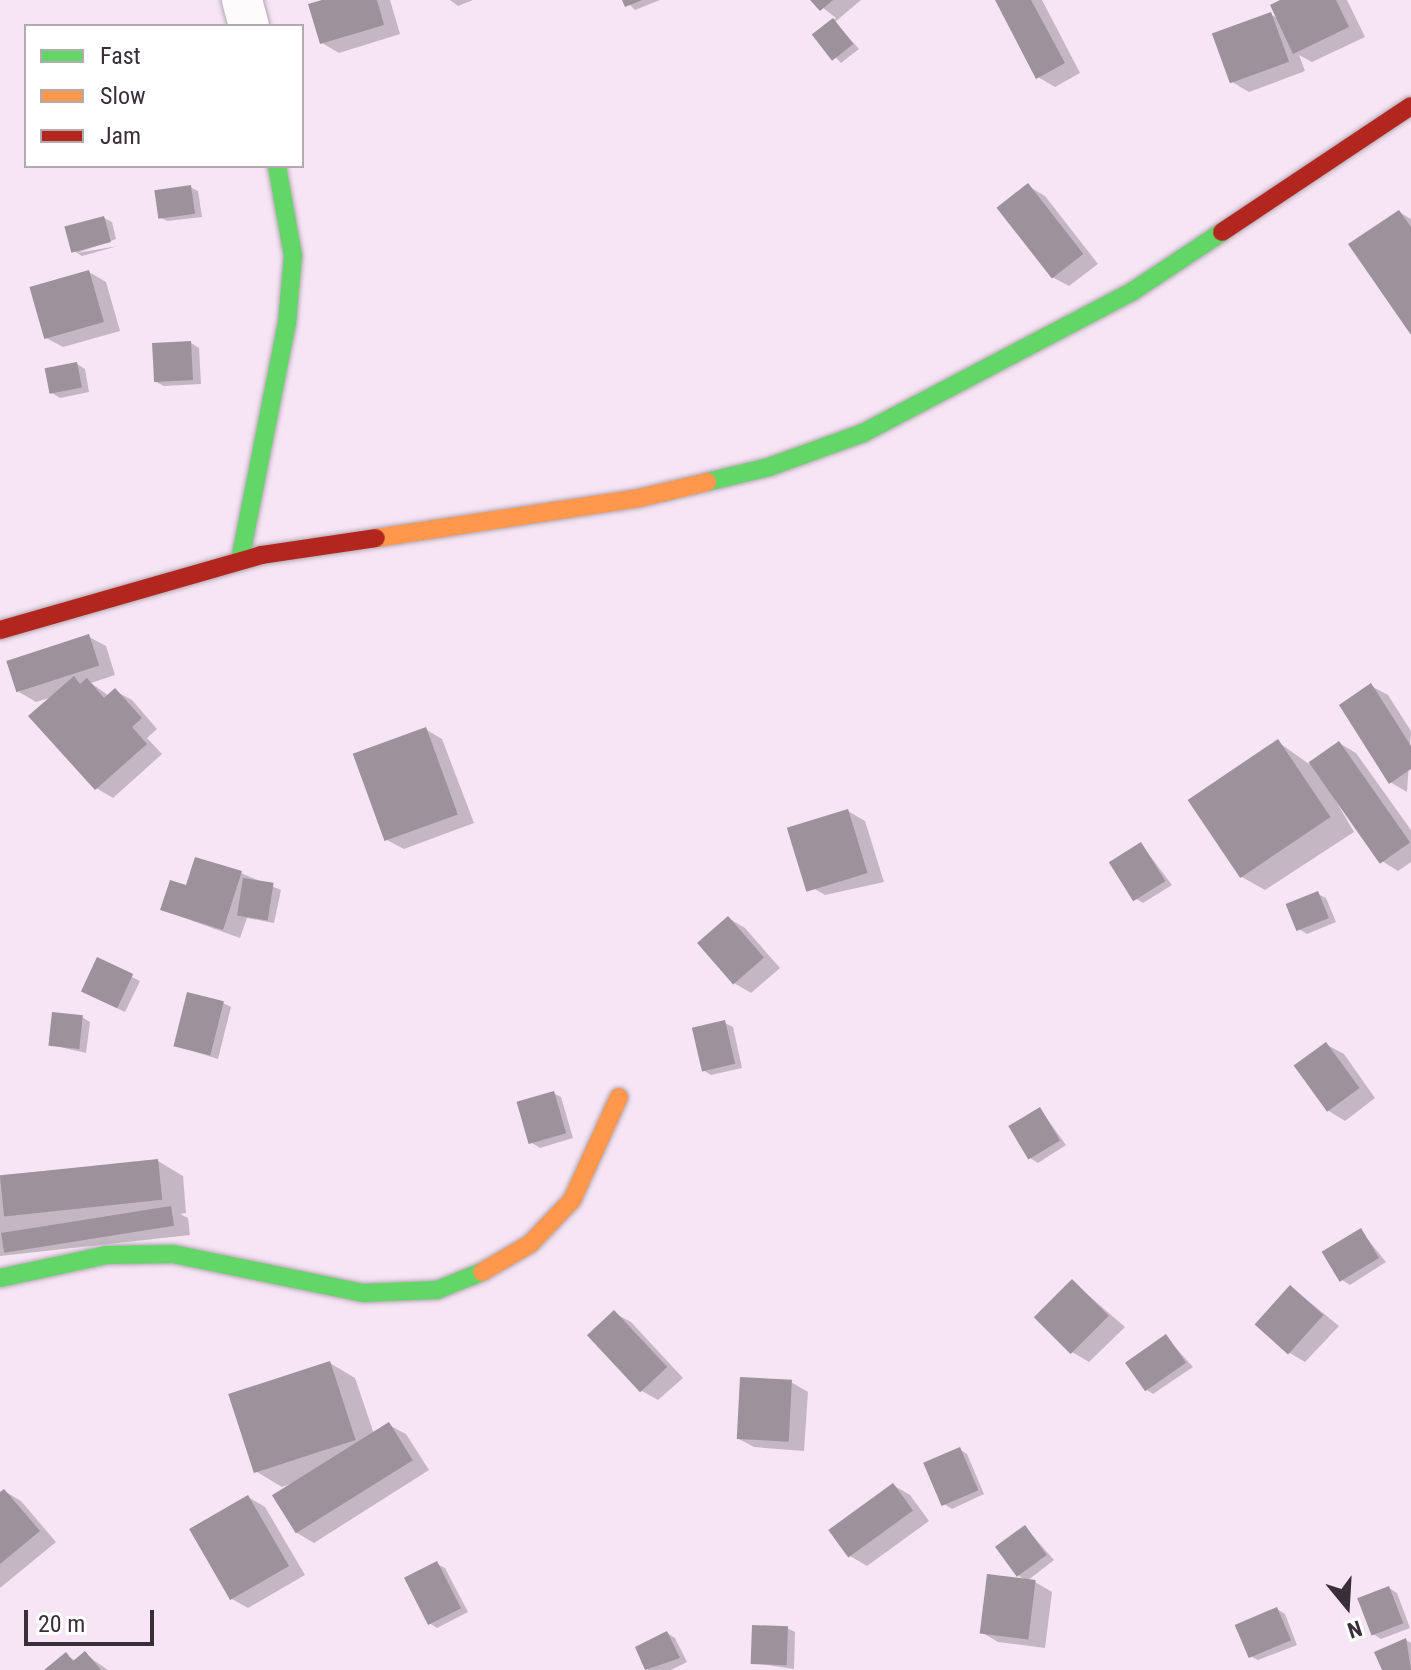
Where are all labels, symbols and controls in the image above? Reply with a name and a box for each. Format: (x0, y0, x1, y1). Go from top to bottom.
legend (24, 24, 304, 168)
text: Fast (100, 42, 141, 70)
text: Slow (100, 82, 146, 110)
text: Jam (100, 122, 141, 150)
north arrow (1307, 1566, 1387, 1646)
scale bar (28, 1594, 158, 1644)
text: 20 m (38, 1610, 85, 1638)
text: N (1344, 1615, 1365, 1643)

